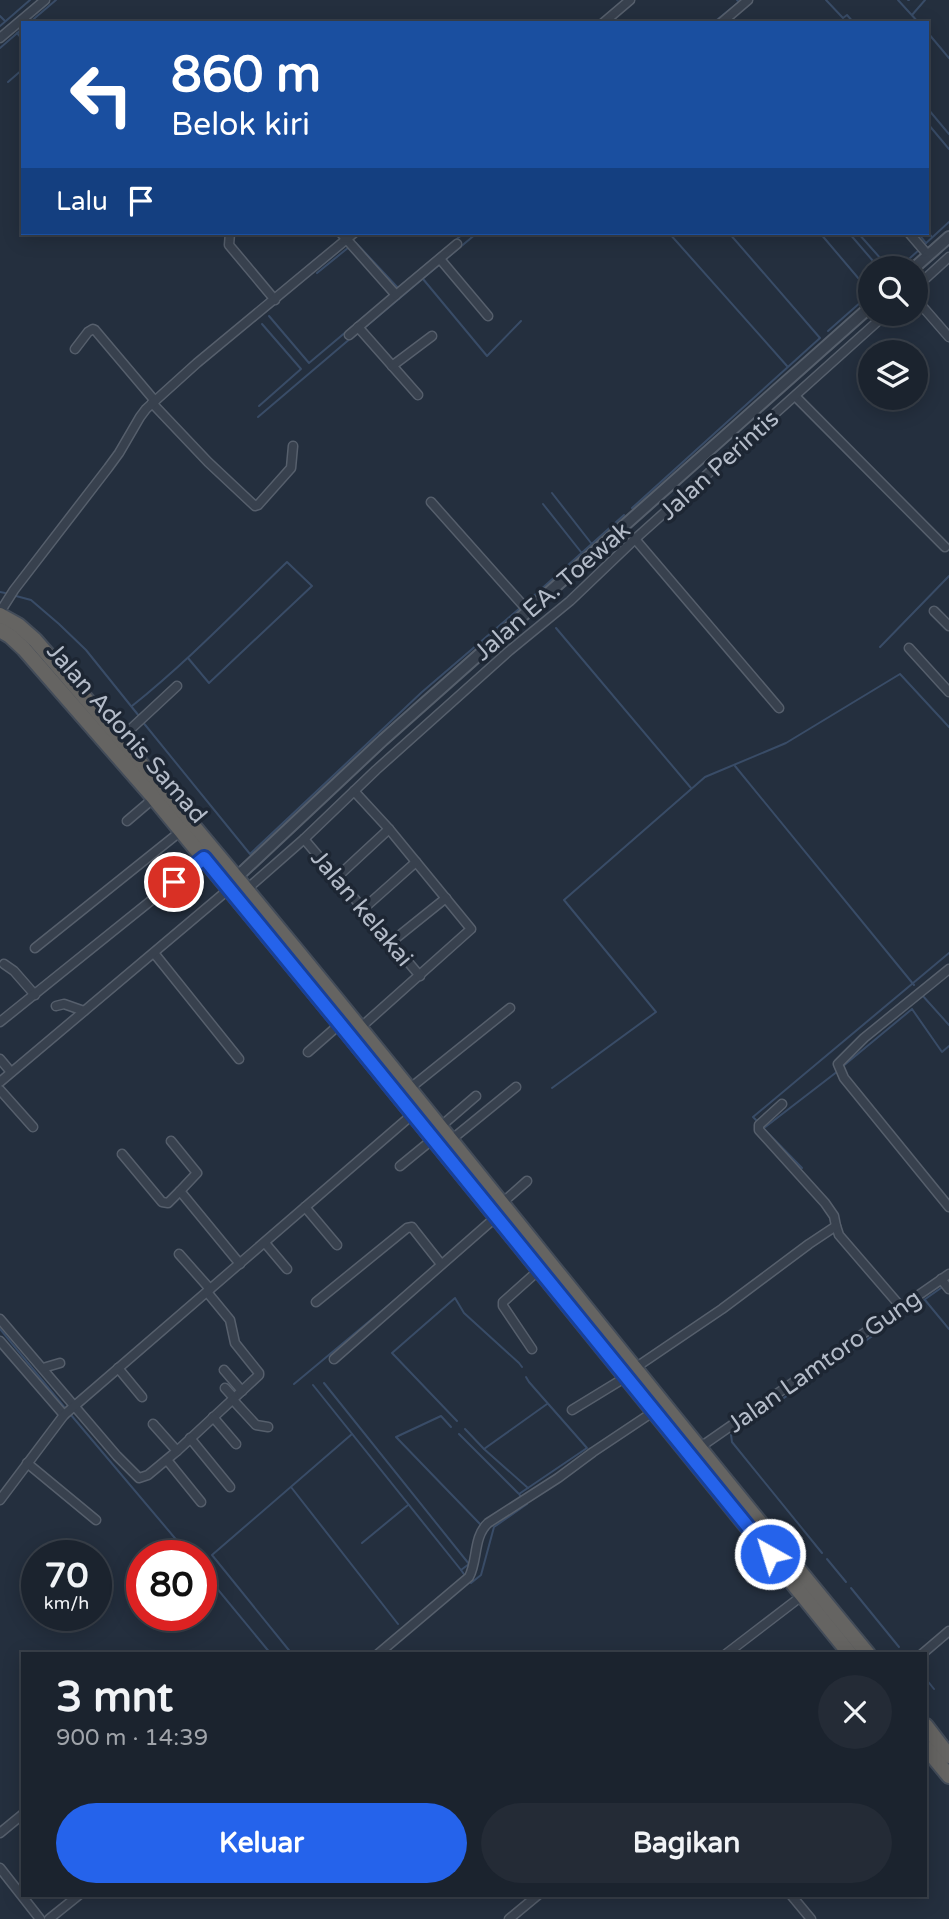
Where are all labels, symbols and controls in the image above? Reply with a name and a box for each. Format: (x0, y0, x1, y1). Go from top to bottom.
text: 860 m (171, 46, 321, 105)
icon: left (56, 49, 147, 140)
text: Belok kiri (171, 106, 310, 144)
icon: arrive (122, 182, 160, 220)
text: Lalu (56, 186, 108, 217)
map controls (858, 256, 928, 410)
button: search (858, 256, 928, 326)
button: layers (858, 340, 928, 410)
street label: Jalan Perintis (654, 404, 785, 527)
street label: Jalan EA. Toewak (468, 516, 636, 667)
street label: Jalan Adonis Samad (40, 637, 213, 829)
street label: Jalan kelakai (304, 844, 419, 972)
pin (144, 852, 204, 912)
icon: arrive (155, 863, 193, 901)
street label: Jalan Lamtoro Gung (722, 1284, 927, 1439)
position arrow (733, 1517, 807, 1591)
speed limit sign: 80 (126, 1540, 217, 1631)
text: 70 (45, 1555, 88, 1597)
text: km/h (44, 1592, 89, 1614)
text: 3 mnt (56, 1672, 173, 1723)
button: close (818, 1675, 892, 1749)
text: 900 m · 14:39 (56, 1724, 208, 1752)
button: Keluar (56, 1803, 467, 1883)
button: Bagikan (481, 1803, 892, 1883)

